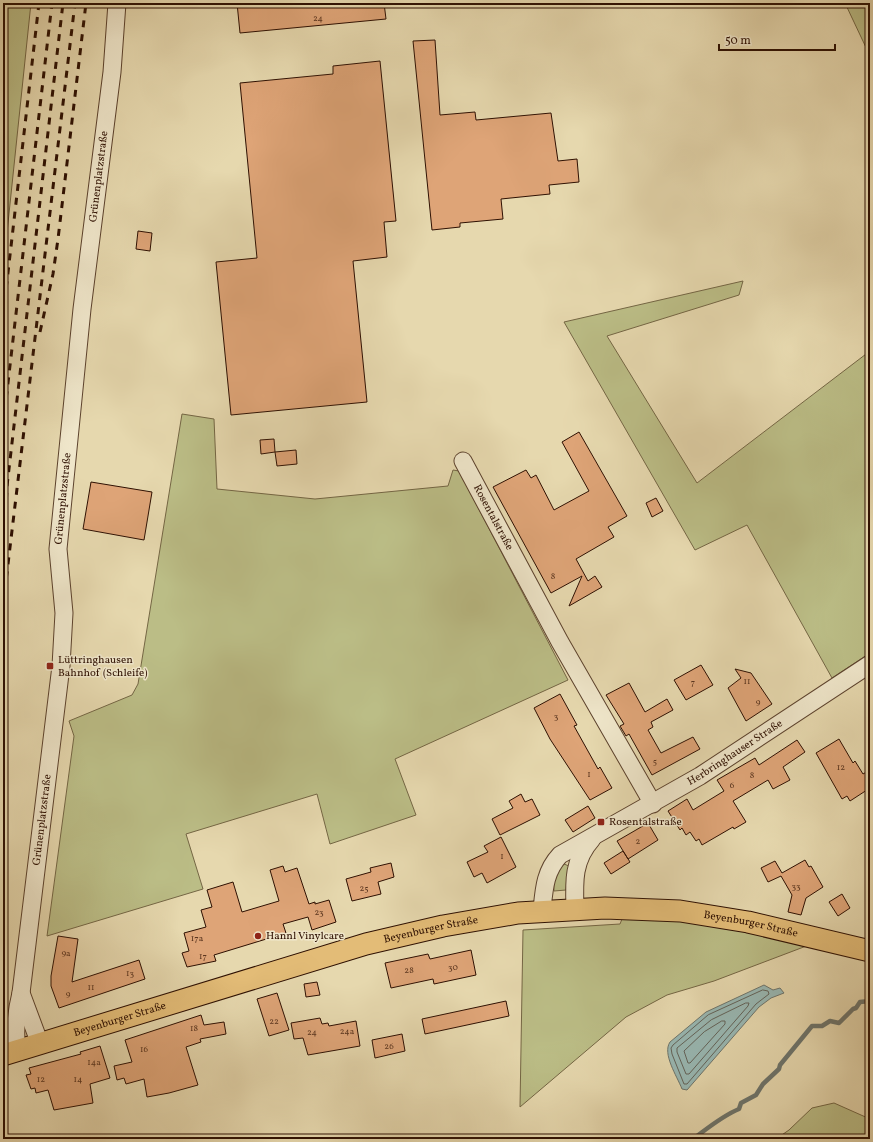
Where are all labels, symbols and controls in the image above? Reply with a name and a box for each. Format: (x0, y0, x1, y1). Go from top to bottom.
house number: 24 (313, 12, 323, 25)
scale bar (719, 26, 835, 52)
text: 50 m (725, 33, 751, 49)
street label: Grünenplatzstraße (86, 130, 112, 223)
street label: Grünenplatzstraße (51, 452, 75, 545)
street label: Rosentalstraße (469, 482, 517, 553)
house number: 8 (551, 570, 556, 583)
place label: Lüttringhausen Bahnhof (Schleife) (58, 653, 147, 681)
marker: Lüttringhausen Bahnhof (Schleife) (45, 661, 55, 671)
house number: 11 (744, 675, 750, 688)
house number: 7 (691, 676, 695, 689)
house number: 9 (756, 696, 761, 709)
house number: 3 (554, 710, 559, 723)
street label: Herbringhauser Straße (685, 716, 786, 789)
house number: 5 (653, 755, 657, 768)
house number: 12 (837, 761, 845, 774)
house number: 1 (587, 768, 591, 781)
house number: 8 (750, 769, 755, 782)
street label: Grünenplatzstraße (29, 773, 55, 866)
house number: 6 (730, 779, 735, 792)
place label: Rosentalstraße (609, 815, 682, 830)
marker: Rosentalstraße (596, 817, 606, 827)
house number: 2 (636, 835, 641, 848)
house number: 1 (500, 850, 504, 863)
house number: 33 (791, 880, 801, 893)
house number: 25 (359, 882, 369, 895)
house number: 23 (314, 906, 324, 919)
street label: Beyenburger Straße (703, 907, 799, 941)
street label: Beyenburger Straße (382, 913, 479, 947)
place label: Hannl Vinylcare (266, 929, 344, 944)
marker: Hannl Vinylcare (253, 931, 263, 941)
house number: 17a (191, 932, 204, 945)
house number: 9a (61, 947, 71, 960)
house number: 17 (199, 950, 207, 963)
house number: 30 (448, 961, 459, 974)
house number: 28 (404, 964, 414, 977)
house number: 13 (126, 967, 134, 980)
house number: 11 (88, 981, 94, 994)
house number: 9 (66, 988, 71, 1001)
street label: Beyenburger Straße (72, 998, 168, 1041)
house number: 22 (269, 1015, 279, 1028)
house number: 18 (190, 1022, 198, 1035)
house number: 24a (340, 1025, 355, 1038)
house number: 24 (307, 1026, 317, 1039)
house number: 26 (384, 1040, 394, 1053)
house number: 16 (140, 1043, 148, 1056)
house number: 14a (87, 1056, 101, 1069)
house number: 12 (37, 1073, 45, 1086)
house number: 14 (74, 1073, 82, 1086)

